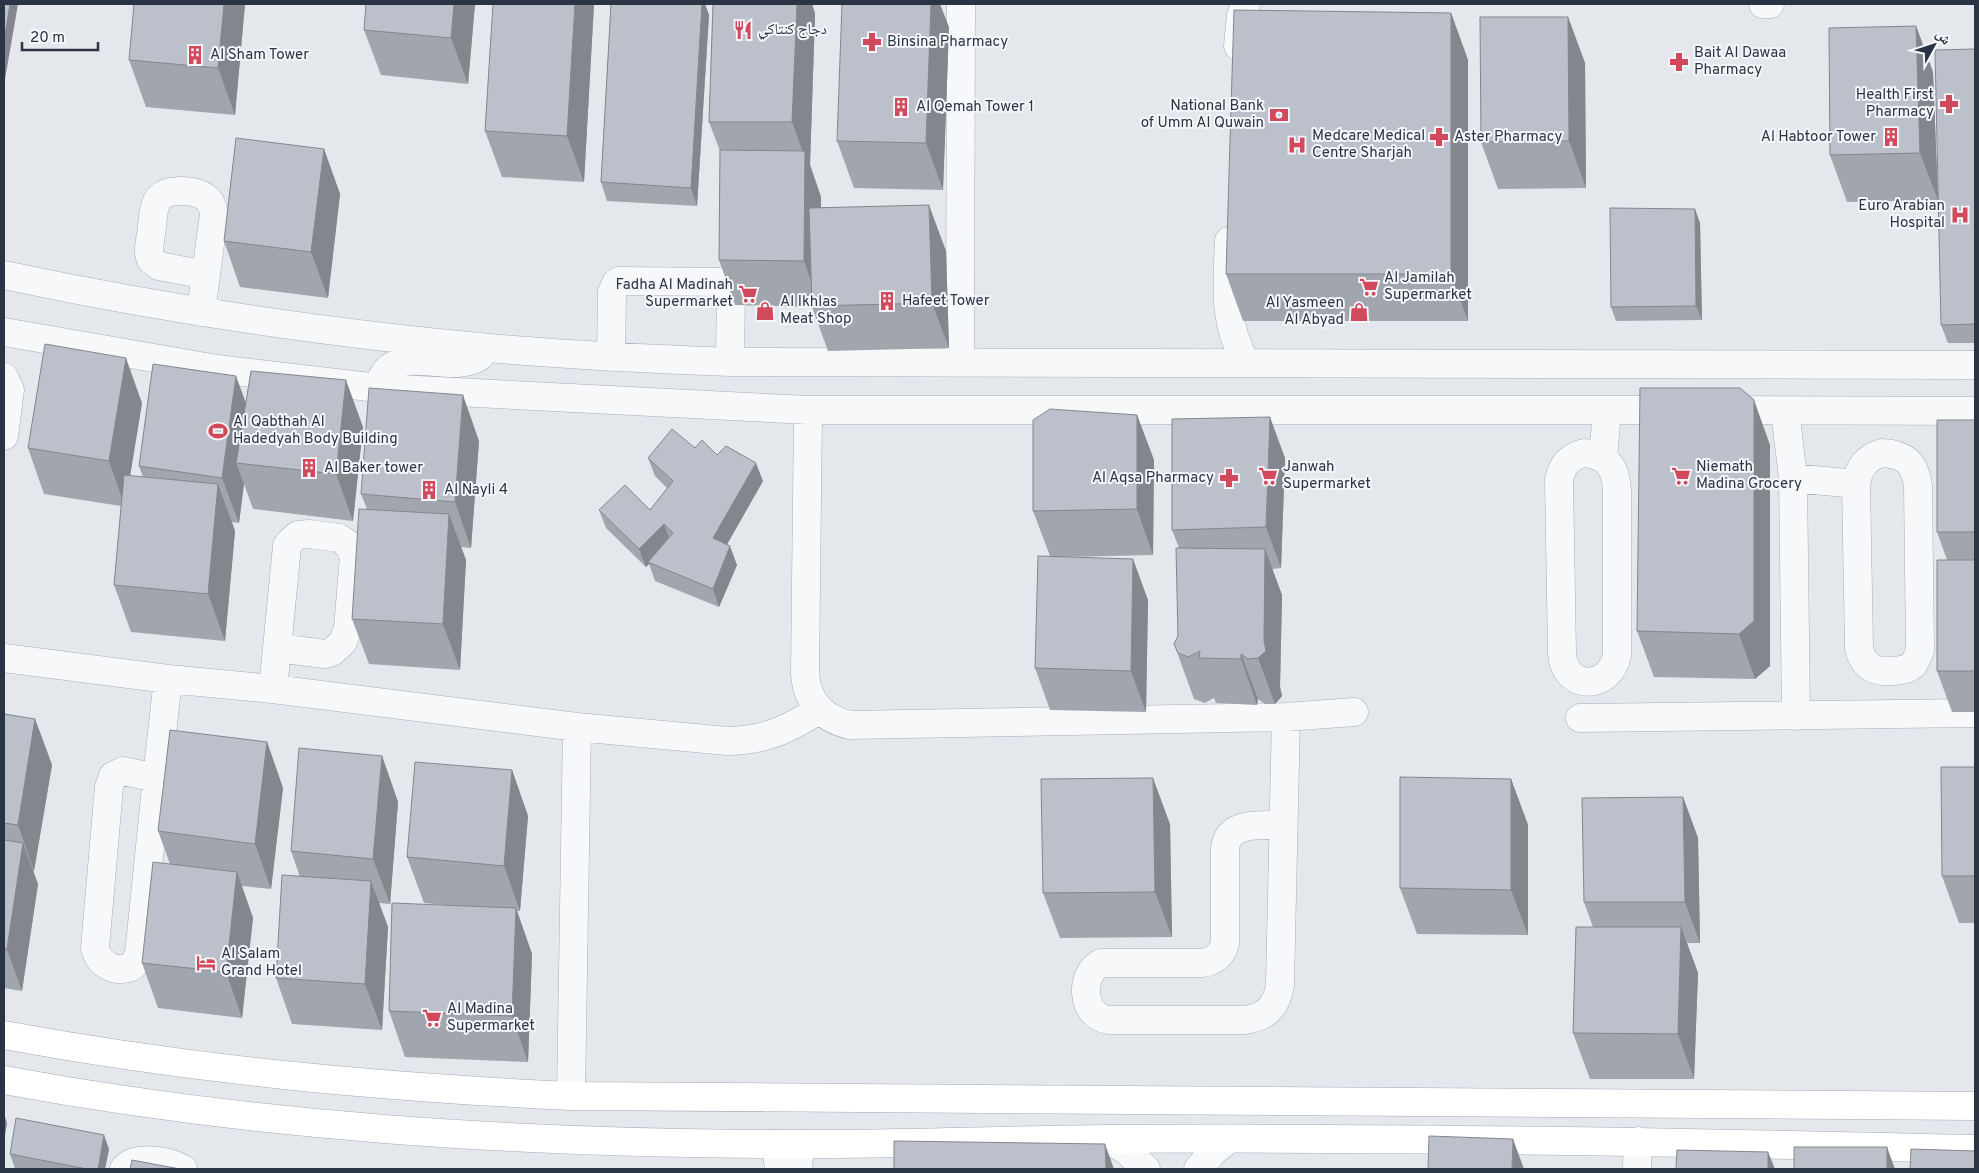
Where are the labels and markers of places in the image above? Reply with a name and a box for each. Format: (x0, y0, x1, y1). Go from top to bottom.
restaurant icon: دجاج كنتاكي (732, 19, 754, 41)
place label: دجاج كنتاكي (758, 21, 827, 40)
pharmacy icon: Binsina Pharmacy (861, 31, 883, 53)
place label: Binsina Pharmacy (887, 33, 1008, 52)
building icon: Al Sham Tower (184, 44, 206, 66)
place label: Bait Al Dawaa Pharmacy (1694, 44, 1786, 80)
place label: Al Sham Tower (210, 46, 309, 65)
pharmacy icon: Bait Al Dawaa Pharmacy (1668, 51, 1690, 73)
place label: Health First Pharmacy (1856, 86, 1934, 122)
pharmacy icon: Health First Pharmacy (1938, 93, 1960, 115)
building icon: Al Qemah Tower 1 (890, 96, 912, 118)
place label: National Bank of Umm Al Quwain (1141, 97, 1264, 133)
place label: Al Qemah Tower 1 (916, 98, 1034, 117)
bank icon: National Bank of Umm Al Quwain (1268, 104, 1290, 126)
pharmacy icon: Aster Pharmacy (1428, 126, 1450, 148)
building icon: Al Habtoor Tower (1880, 126, 1902, 148)
place label: Medcare Medical Centre Sharjah (1312, 127, 1425, 163)
place label: Aster Pharmacy (1454, 128, 1562, 147)
place label: Al Habtoor Tower (1761, 128, 1876, 147)
hospital icon: Medcare Medical Centre Sharjah (1286, 134, 1308, 156)
place label: Euro Arabian Hospital (1858, 197, 1945, 233)
hospital icon: Euro Arabian Hospital (1949, 204, 1971, 226)
place label: Al Jamilah Supermarket (1384, 269, 1472, 305)
place label: Fadha Al Madinah Supermarket (615, 276, 733, 312)
supermarket icon: Al Jamilah Supermarket (1358, 276, 1380, 298)
supermarket icon: Fadha Al Madinah Supermarket (737, 283, 759, 305)
building icon: Hafeet Tower (876, 290, 898, 312)
place label: Hafeet Tower (902, 292, 990, 311)
place label: Al Ikhlas Meat Shop (780, 293, 851, 329)
place label: Al Yasmeen Al Abyad (1266, 294, 1344, 330)
shop icon: Al Ikhlas Meat Shop (754, 300, 776, 322)
shop icon: Al Yasmeen Al Abyad (1348, 301, 1370, 323)
place label: Al Qabthah Al Hadedyah Body Building (233, 413, 398, 449)
sports icon: Al Qabthah Al Hadedyah Body Building (207, 420, 229, 442)
building icon: Al Baker tower (298, 457, 320, 479)
place label: Janwah Supermarket (1283, 458, 1371, 494)
place label: Niemath Madina Grocery (1696, 458, 1802, 494)
place label: Al Baker tower (324, 459, 423, 478)
supermarket icon: Janwah Supermarket (1257, 465, 1279, 487)
supermarket icon: Niemath Madina Grocery (1670, 465, 1692, 487)
pharmacy icon: Al Aqsa Pharmacy (1218, 467, 1240, 489)
place label: Al Aqsa Pharmacy (1092, 469, 1214, 488)
building icon: Al Nayli 4 (418, 479, 440, 501)
place label: Al Nayli 4 (444, 481, 508, 500)
place label: Al Salam Grand Hotel (221, 945, 302, 981)
hotel icon: Al Salam Grand Hotel (195, 952, 217, 974)
place label: Al Madina Supermarket (447, 1000, 535, 1036)
supermarket icon: Al Madina Supermarket (421, 1007, 443, 1029)

